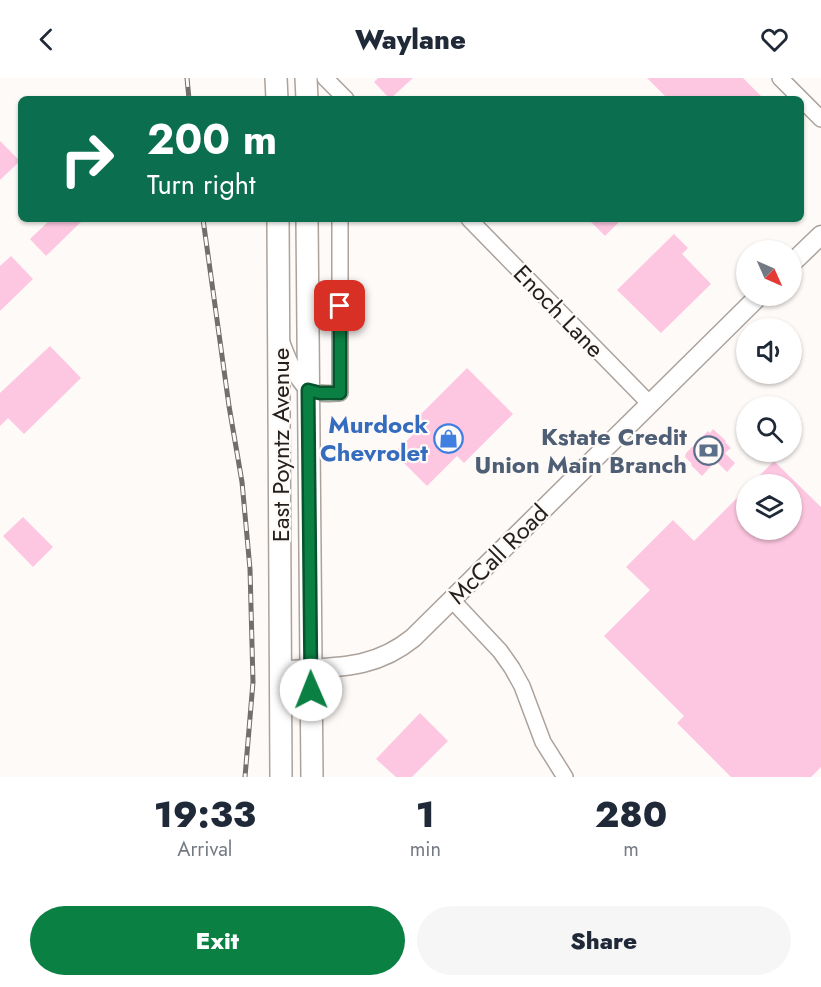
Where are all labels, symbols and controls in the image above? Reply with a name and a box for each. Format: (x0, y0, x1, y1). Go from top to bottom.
text: Waylane (355, 20, 466, 59)
icon: back (30, 23, 63, 56)
icon: heart (758, 23, 791, 56)
text: 200 m (147, 109, 277, 170)
icon: right (48, 120, 126, 198)
text: Turn right (147, 165, 255, 204)
north arrow (736, 240, 802, 306)
map controls (736, 240, 802, 540)
street label: Enoch Lane (506, 257, 612, 365)
pin (314, 280, 365, 331)
icon: arrive (323, 289, 356, 322)
button: sound (736, 318, 802, 384)
street label: East Poyntz Avenue (263, 348, 298, 542)
button: search (736, 396, 802, 462)
place label: Murdock Chevrolet (320, 407, 428, 470)
place label: Kstate Credit Union Main Branch (475, 419, 687, 482)
shop icon: Murdock Chevrolet (433, 422, 465, 454)
bank icon: Kstate Credit Union Main Branch (692, 434, 724, 466)
button: layers (736, 474, 802, 540)
street label: McCall Road (440, 496, 556, 612)
position arrow (279, 658, 343, 722)
text: 19:33 (154, 788, 256, 840)
text: 1 (416, 788, 435, 840)
text: 280 (595, 788, 667, 840)
text: Arrival (177, 835, 232, 864)
text: min (410, 835, 441, 864)
text: m (623, 835, 639, 864)
button: Exit (30, 906, 405, 975)
button: Share (417, 906, 791, 975)

